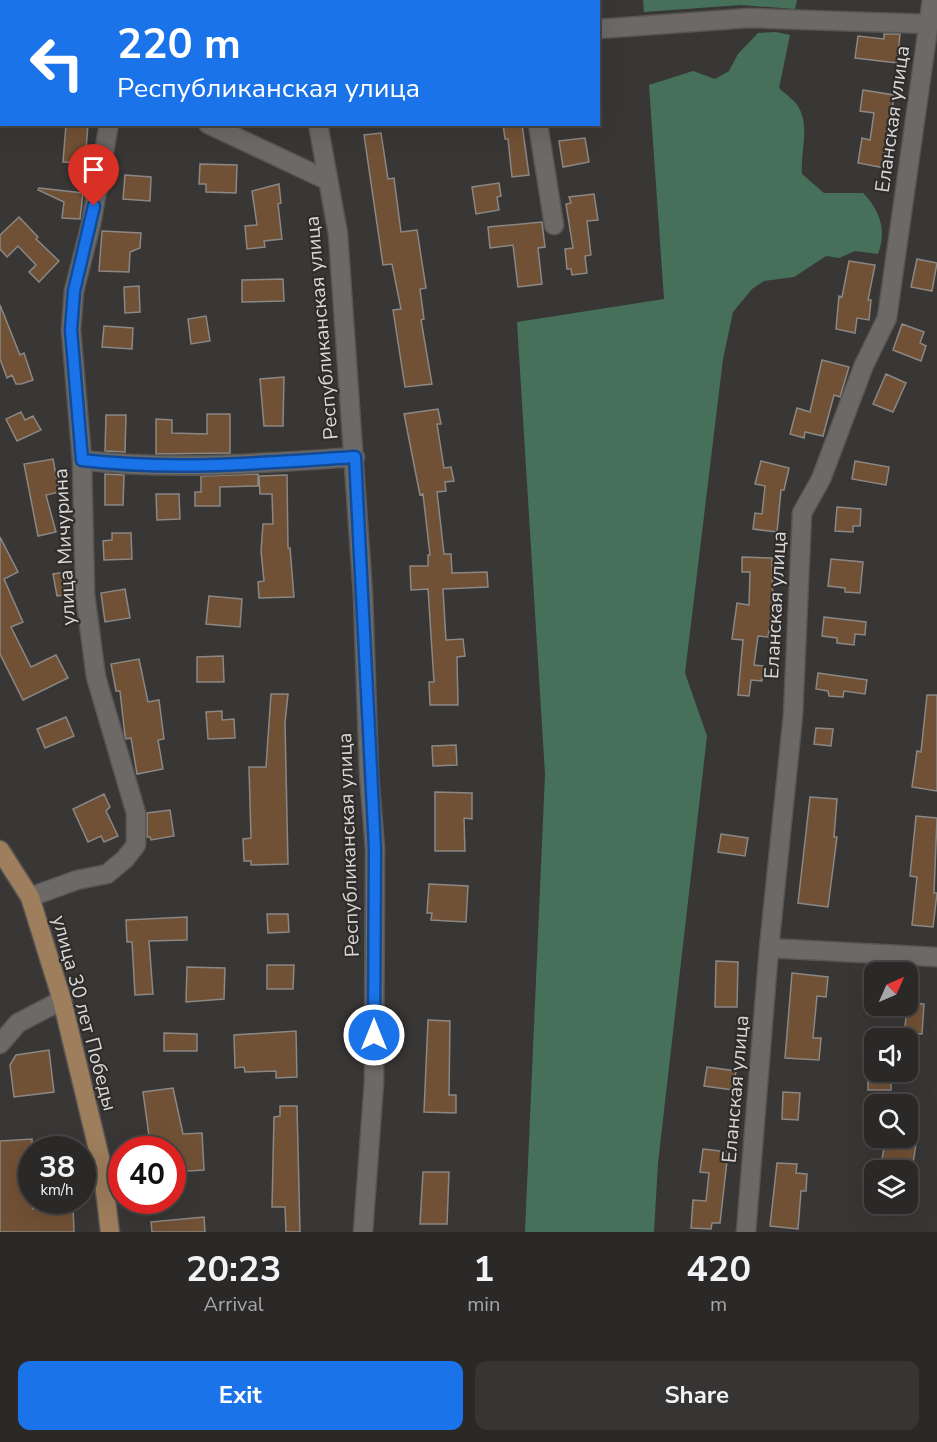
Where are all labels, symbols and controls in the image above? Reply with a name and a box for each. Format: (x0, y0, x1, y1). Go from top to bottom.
text: 220 m (117, 16, 241, 73)
icon: left (18, 24, 96, 102)
street label: Еланская улица (869, 44, 916, 194)
text: Республиканская улица (117, 70, 420, 107)
pin (68, 144, 119, 206)
icon: arrive (77, 153, 110, 186)
street label: Республиканская улица (298, 215, 345, 441)
street label: улица Мичурина (47, 468, 82, 626)
street label: Еланская улица (758, 530, 793, 680)
street label: Республиканская улица (331, 732, 366, 958)
street label: улица 30 лет Победы (45, 912, 124, 1114)
north arrow (864, 962, 918, 1016)
map controls (864, 962, 918, 1214)
position arrow (342, 1003, 406, 1067)
street label: Еланская улица (716, 1014, 755, 1164)
button: sound (864, 1028, 918, 1082)
button: search (864, 1094, 918, 1148)
speed limit sign: 40 (108, 1136, 186, 1214)
text: 38 (39, 1147, 75, 1188)
button: layers (864, 1160, 918, 1214)
text: km/h (40, 1180, 74, 1200)
text: 20:23 (186, 1245, 281, 1294)
text: 1 (473, 1245, 495, 1294)
text: 420 (686, 1245, 751, 1294)
text: Arrival (204, 1291, 264, 1318)
text: min (467, 1291, 500, 1318)
text: m (710, 1291, 727, 1318)
button: Exit (18, 1361, 463, 1430)
button: Share (475, 1361, 919, 1430)

